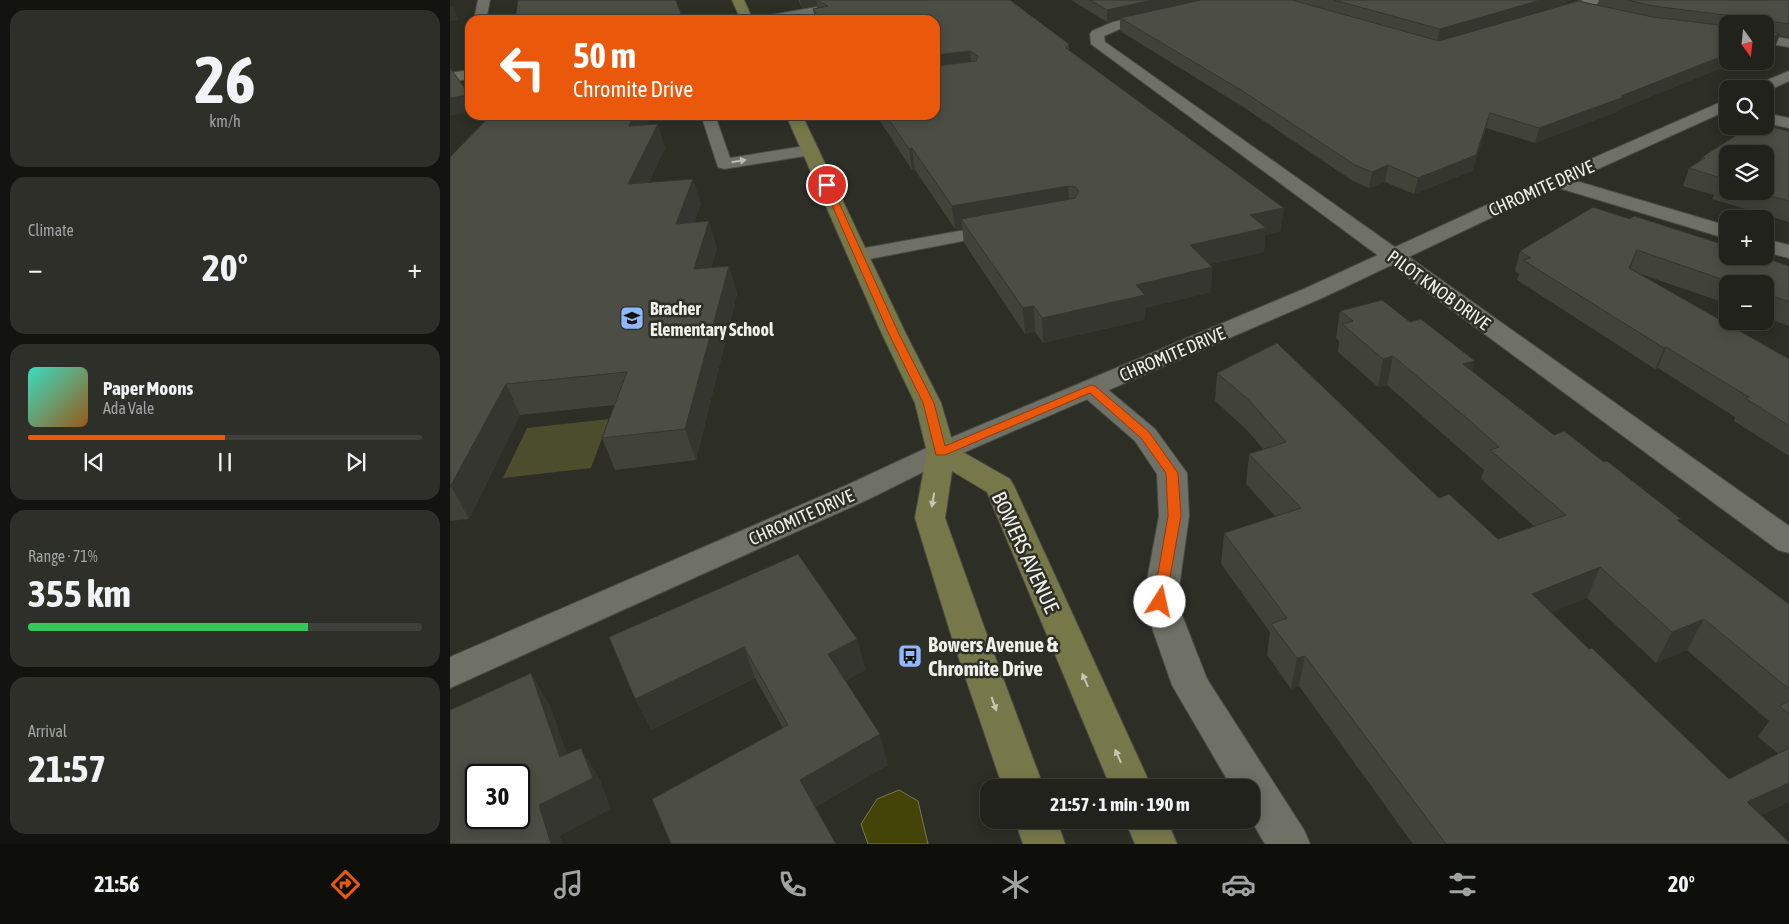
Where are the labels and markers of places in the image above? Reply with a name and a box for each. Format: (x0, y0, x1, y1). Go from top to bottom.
pin (806, 164, 848, 206)
place label: Bracher Elementary School (650, 298, 774, 340)
school or university icon: Bracher Elementary School (619, 305, 645, 331)
place label: Bowers Avenue & Chromite Drive (928, 632, 1059, 680)
bus stop icon: Bowers Avenue & Chromite Drive (897, 643, 923, 669)

